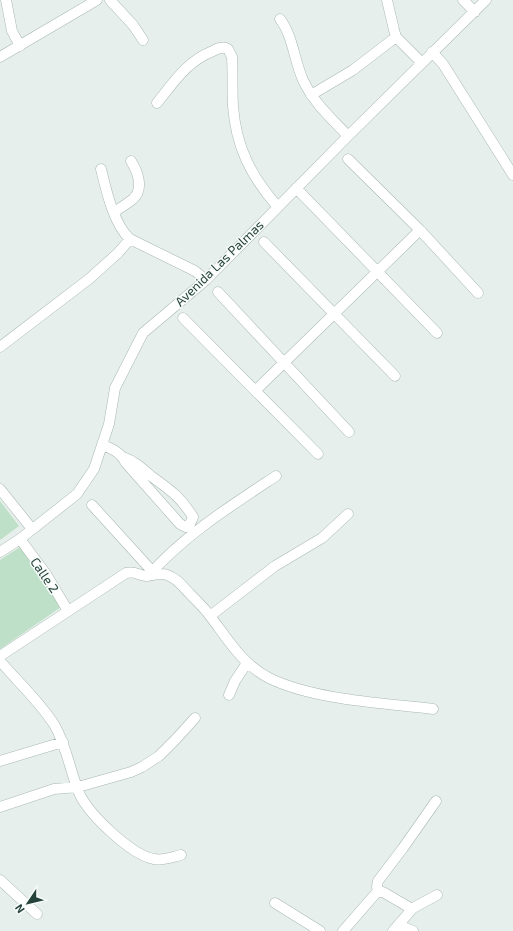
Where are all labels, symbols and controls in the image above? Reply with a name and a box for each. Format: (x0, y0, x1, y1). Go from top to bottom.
street label: Avenida Las Palmas (171, 217, 267, 309)
street label: Calle 2 (27, 554, 63, 596)
north arrow (8, 883, 48, 923)
text: N (12, 902, 27, 916)

